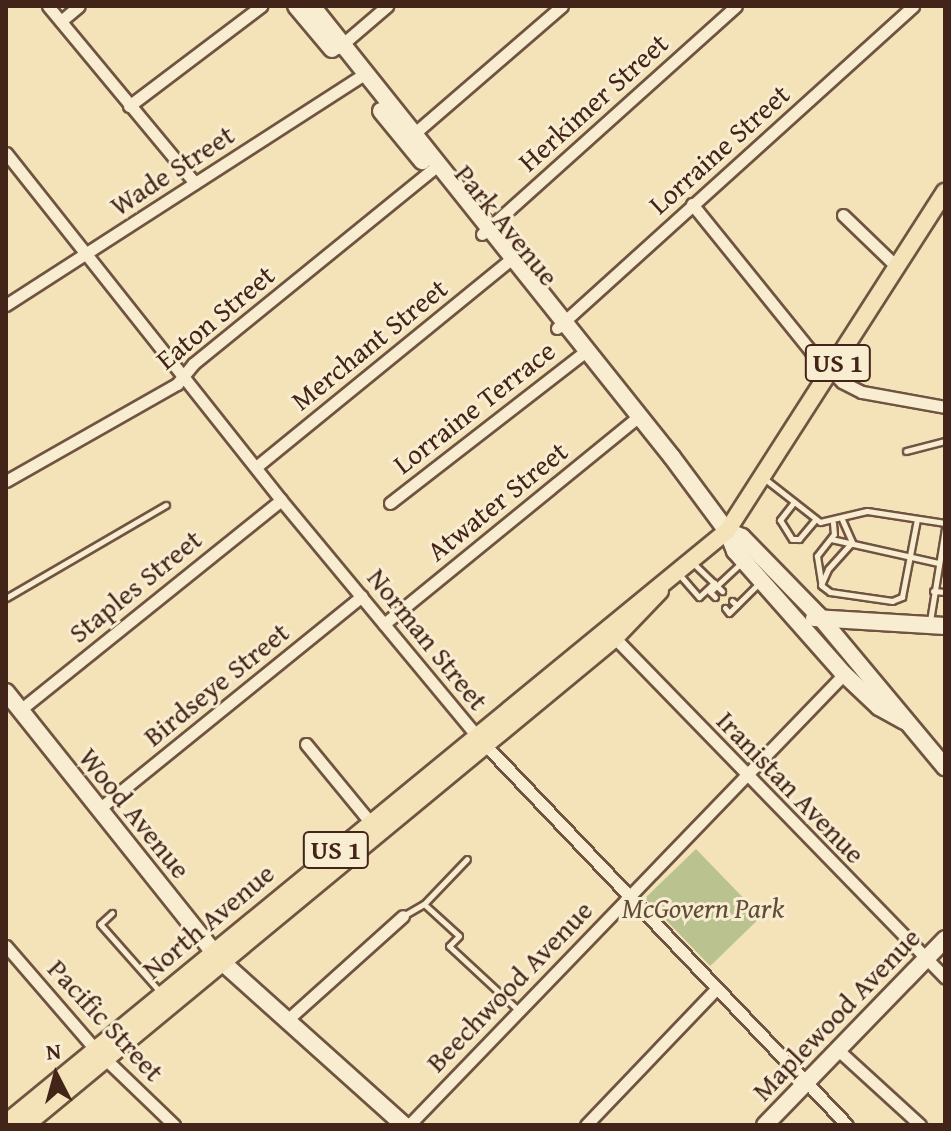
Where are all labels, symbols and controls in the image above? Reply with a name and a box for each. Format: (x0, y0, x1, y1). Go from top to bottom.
street label: Herkimer Street (511, 26, 675, 178)
street label: Lorraine Street (642, 77, 796, 221)
street label: Wade Street (104, 118, 240, 222)
street label: Park Avenue (448, 158, 566, 292)
street label: Eaton Street (149, 258, 281, 376)
street label: Merchant Street (284, 271, 454, 417)
street label: Lorraine Terrace (386, 333, 562, 481)
road number: US 1 (804, 341, 872, 385)
street label: Atwater Street (420, 434, 574, 568)
street label: Staples Street (62, 522, 208, 650)
street label: Norman Street (361, 561, 495, 717)
street label: Birdseye Street (136, 615, 296, 753)
street label: Iranistan Avenue (710, 704, 872, 870)
street label: Wood Avenue (72, 741, 198, 885)
road number: US 1 (302, 828, 370, 872)
street label: North Avenue (135, 856, 281, 986)
park label: McGovern Park (622, 891, 784, 925)
street label: Beechwood Avenue (419, 893, 599, 1079)
street label: Maplewood Avenue (745, 921, 927, 1107)
street label: Pacific Street (41, 952, 171, 1088)
text: N (44, 1034, 62, 1068)
north arrow (16, 1035, 96, 1115)

